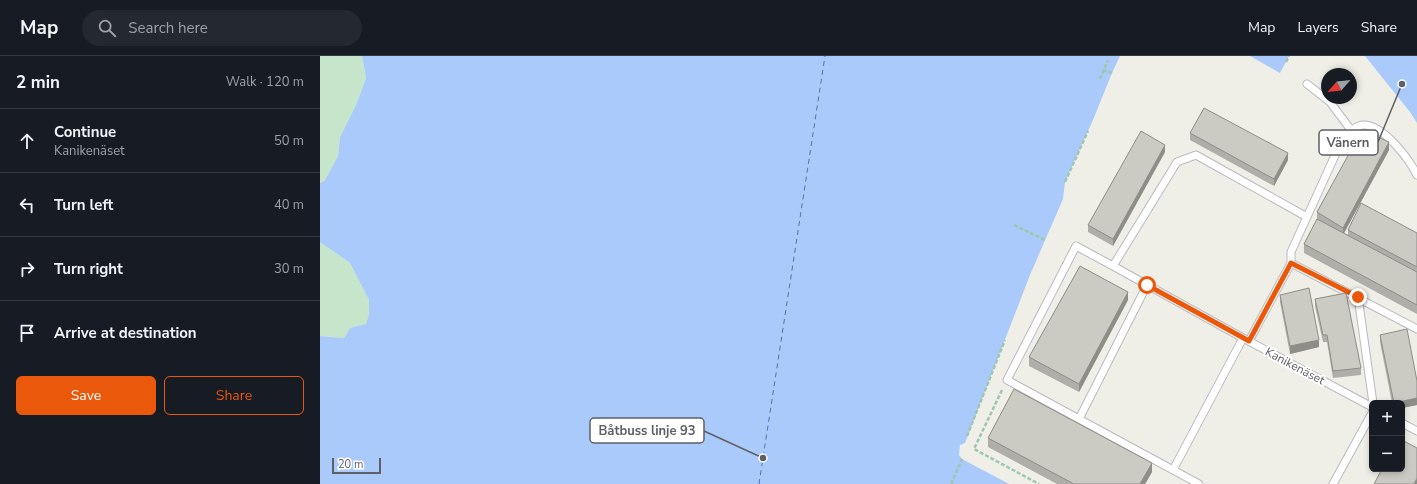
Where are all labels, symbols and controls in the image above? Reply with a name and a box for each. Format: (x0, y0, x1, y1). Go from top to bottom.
search box (82, 10, 362, 46)
text: Map (20, 15, 58, 41)
icon: search (96, 17, 118, 39)
text: Search here (128, 18, 208, 38)
text: Map (1248, 18, 1275, 37)
text: Layers (1297, 18, 1339, 37)
text: Share (1361, 18, 1397, 37)
north arrow (1321, 68, 1357, 104)
text: 2 min (16, 71, 60, 94)
text: Walk · 120 m (226, 73, 304, 91)
text: Continue (54, 122, 116, 142)
icon: ahead (16, 130, 38, 152)
callout: Vänern (1319, 130, 1378, 155)
text: 50 m (274, 132, 304, 150)
text: Vänern (1326, 134, 1369, 152)
text: Kanikenäset (54, 142, 125, 160)
icon: left (16, 194, 38, 216)
text: Turn left (54, 195, 113, 215)
text: 40 m (274, 196, 304, 214)
icon: right (16, 258, 38, 280)
text: Turn right (54, 259, 123, 279)
text: 30 m (274, 260, 304, 278)
route start (1138, 276, 1156, 294)
route end (1349, 288, 1367, 306)
icon: arrive (16, 322, 38, 344)
text: Arrive at destination (54, 323, 197, 343)
street label: Kanikenäset (1262, 344, 1328, 389)
button: Save (16, 376, 156, 415)
button: Share (164, 376, 304, 415)
map controls (1369, 400, 1405, 472)
button: + (1369, 400, 1405, 436)
callout: Båtbuss linje 93 (590, 418, 704, 443)
text: Båtbuss linje 93 (598, 422, 696, 440)
button: − (1369, 436, 1405, 472)
scale bar (332, 456, 381, 475)
text: 20 m (338, 457, 363, 472)

